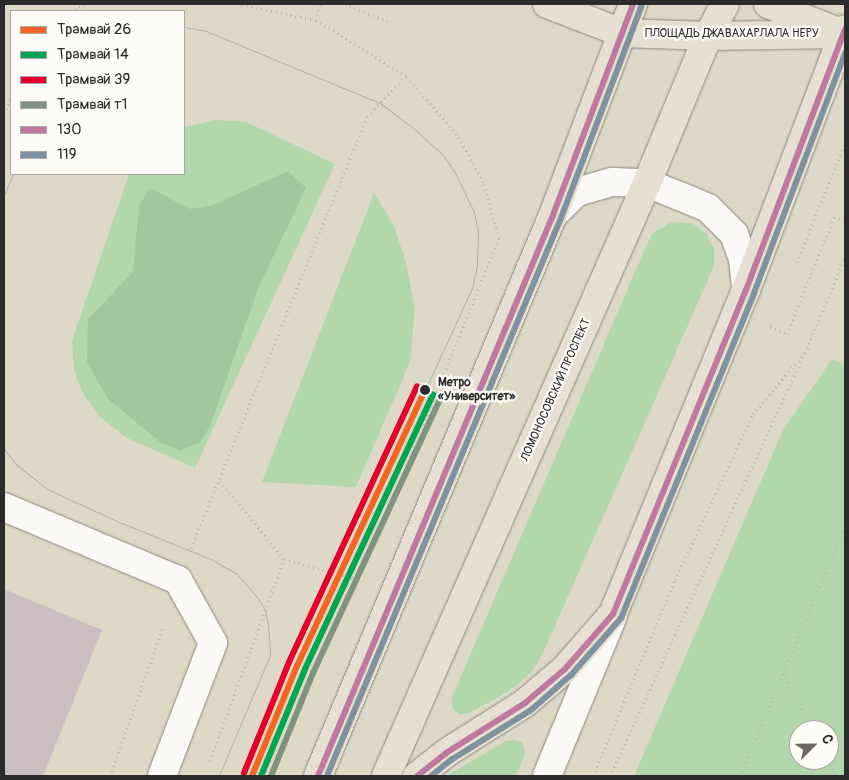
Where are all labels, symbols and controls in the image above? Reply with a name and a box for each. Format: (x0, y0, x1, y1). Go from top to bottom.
legend (10, 10, 185, 175)
text: Трамвай 26 (57, 20, 131, 39)
street label: ПЛОЩАДЬ ДЖАВАХАРЛАЛА НЕРУ (645, 27, 819, 41)
text: Трамвай 14 (57, 45, 129, 64)
text: Трамвай 39 (57, 70, 130, 89)
text: Трамвай т1 (57, 95, 127, 114)
text: 130 (57, 120, 81, 139)
text: 119 (57, 145, 76, 164)
street label: ЛОМОНОСОВСКИЙ ПРОСПЕКТ (518, 316, 594, 464)
place label: Метро «Университет» (438, 376, 515, 404)
marker: Метро «Университет» (416, 381, 434, 399)
north arrow (789, 720, 839, 770)
text: С (818, 732, 837, 747)

